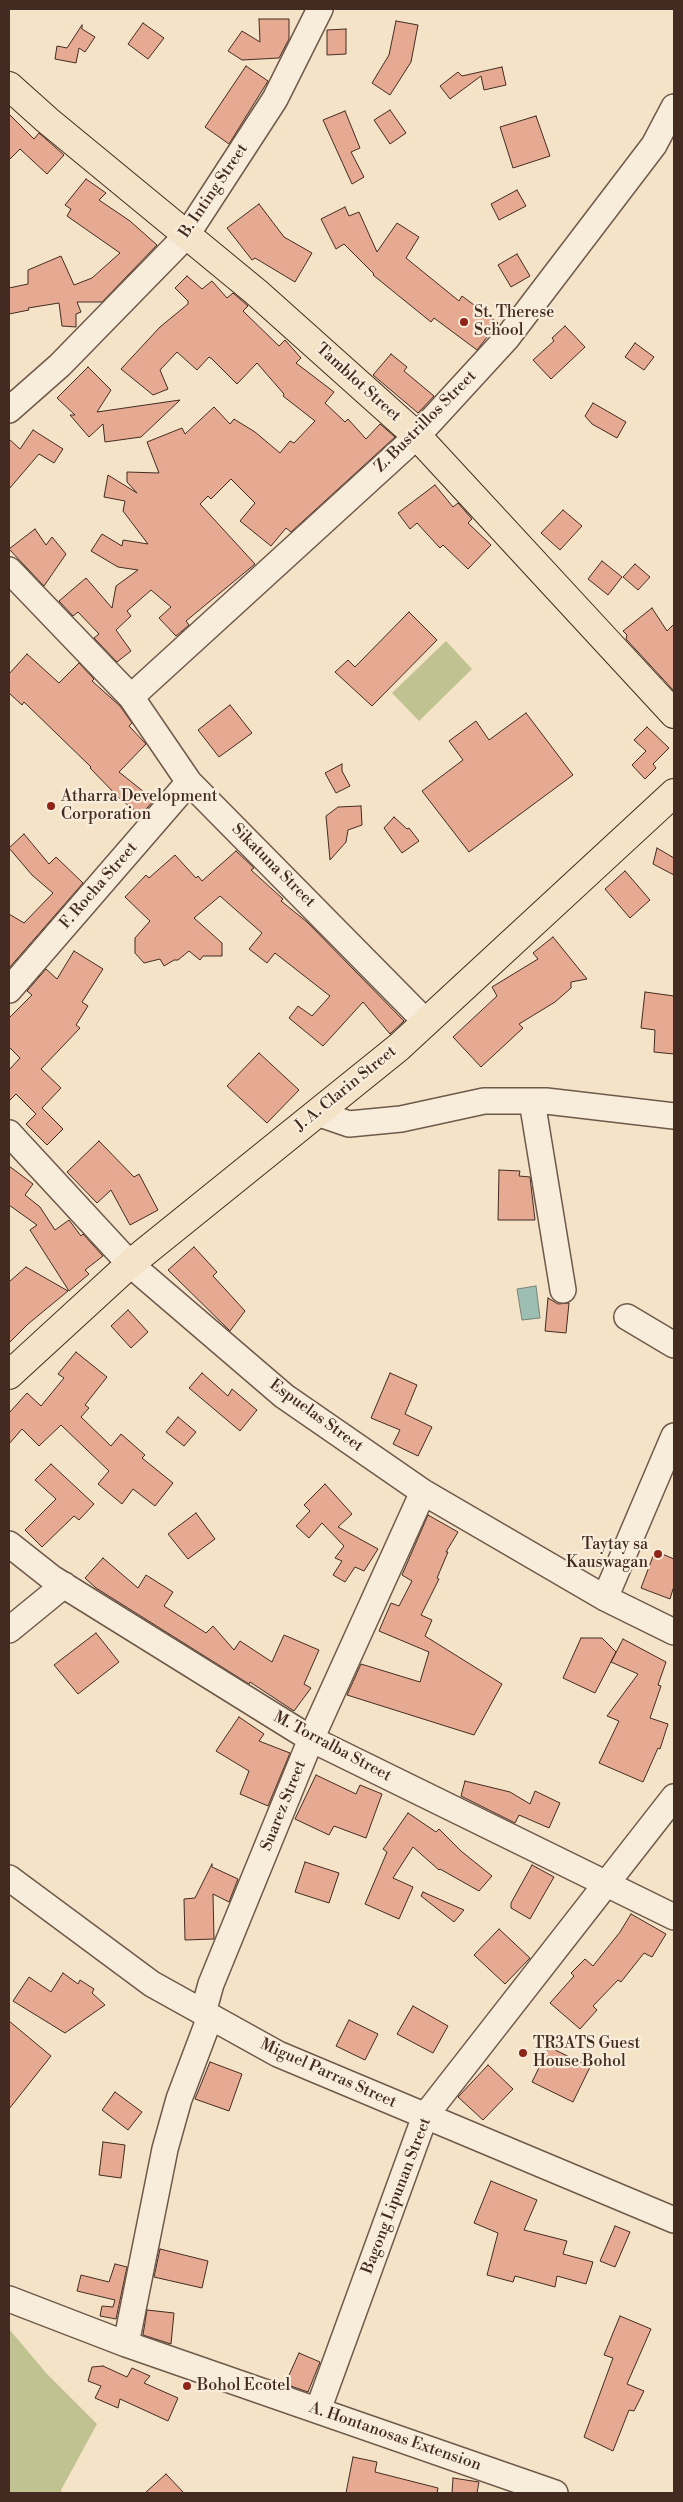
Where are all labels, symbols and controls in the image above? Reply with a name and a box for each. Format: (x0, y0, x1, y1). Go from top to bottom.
street label: B. Inting Street (176, 140, 252, 242)
place label: St. Therese School (474, 303, 554, 341)
marker: St. Therese School (458, 316, 470, 328)
street label: Tamblot Street (312, 340, 404, 426)
street label: Z. Bustrillos Street (371, 367, 481, 477)
place label: Atharra Development Corporation (61, 787, 217, 825)
marker: Atharra Development Corporation (45, 800, 57, 812)
street label: Sikatuna Street (227, 820, 319, 912)
street label: F. Rocha Street (56, 839, 142, 933)
street label: J. A. Clarin Street (291, 1042, 401, 1136)
street label: Espuelas Street (265, 1376, 367, 1456)
place label: Taytay sa Kauswagan (566, 1535, 648, 1573)
marker: Taytay sa Kauswagan (652, 1548, 664, 1560)
street label: M. Torralba Street (270, 1708, 394, 1786)
street label: Suarez Street (257, 1758, 311, 1854)
place label: TR3ATS Guest House Bohol (533, 2034, 640, 2072)
street label: Miguel Parras Street (257, 2035, 399, 2113)
marker: TR3ATS Guest House Bohol (517, 2047, 529, 2059)
street label: Bagong Lipunan Street (358, 2115, 436, 2277)
place label: Bohol Ecotel (197, 2376, 290, 2396)
marker: Bohol Ecotel (181, 2380, 193, 2392)
street label: A. Hontanosas Extension (306, 2398, 484, 2476)

